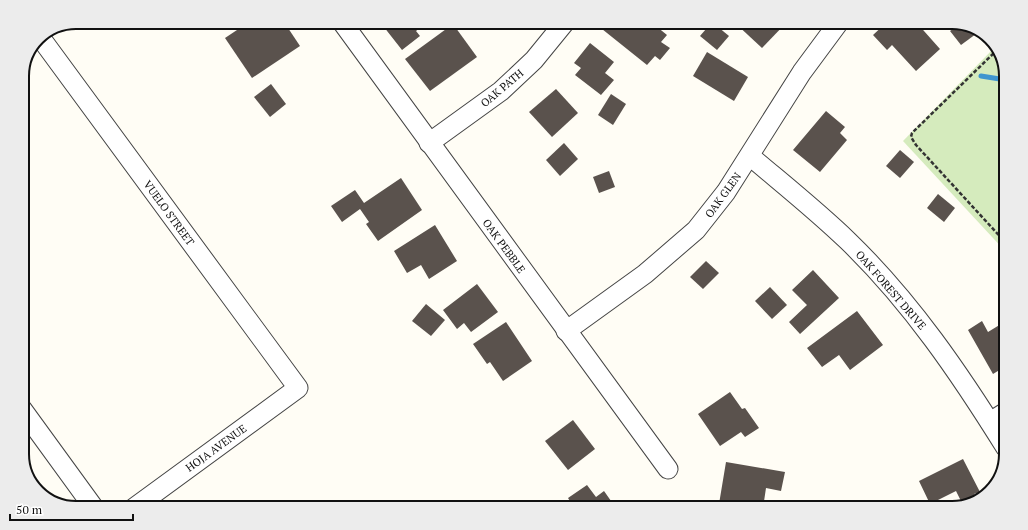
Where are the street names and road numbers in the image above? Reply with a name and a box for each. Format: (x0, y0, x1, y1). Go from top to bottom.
street label: OAK PATH (478, 66, 526, 110)
street label: OAK GLEN (702, 169, 744, 221)
street label: VUELO STREET (141, 178, 197, 249)
street label: OAK PEBBLE (480, 216, 528, 276)
street label: OAK FOREST DRIVE (853, 248, 929, 332)
street label: HOJA AVENUE (183, 421, 249, 475)

